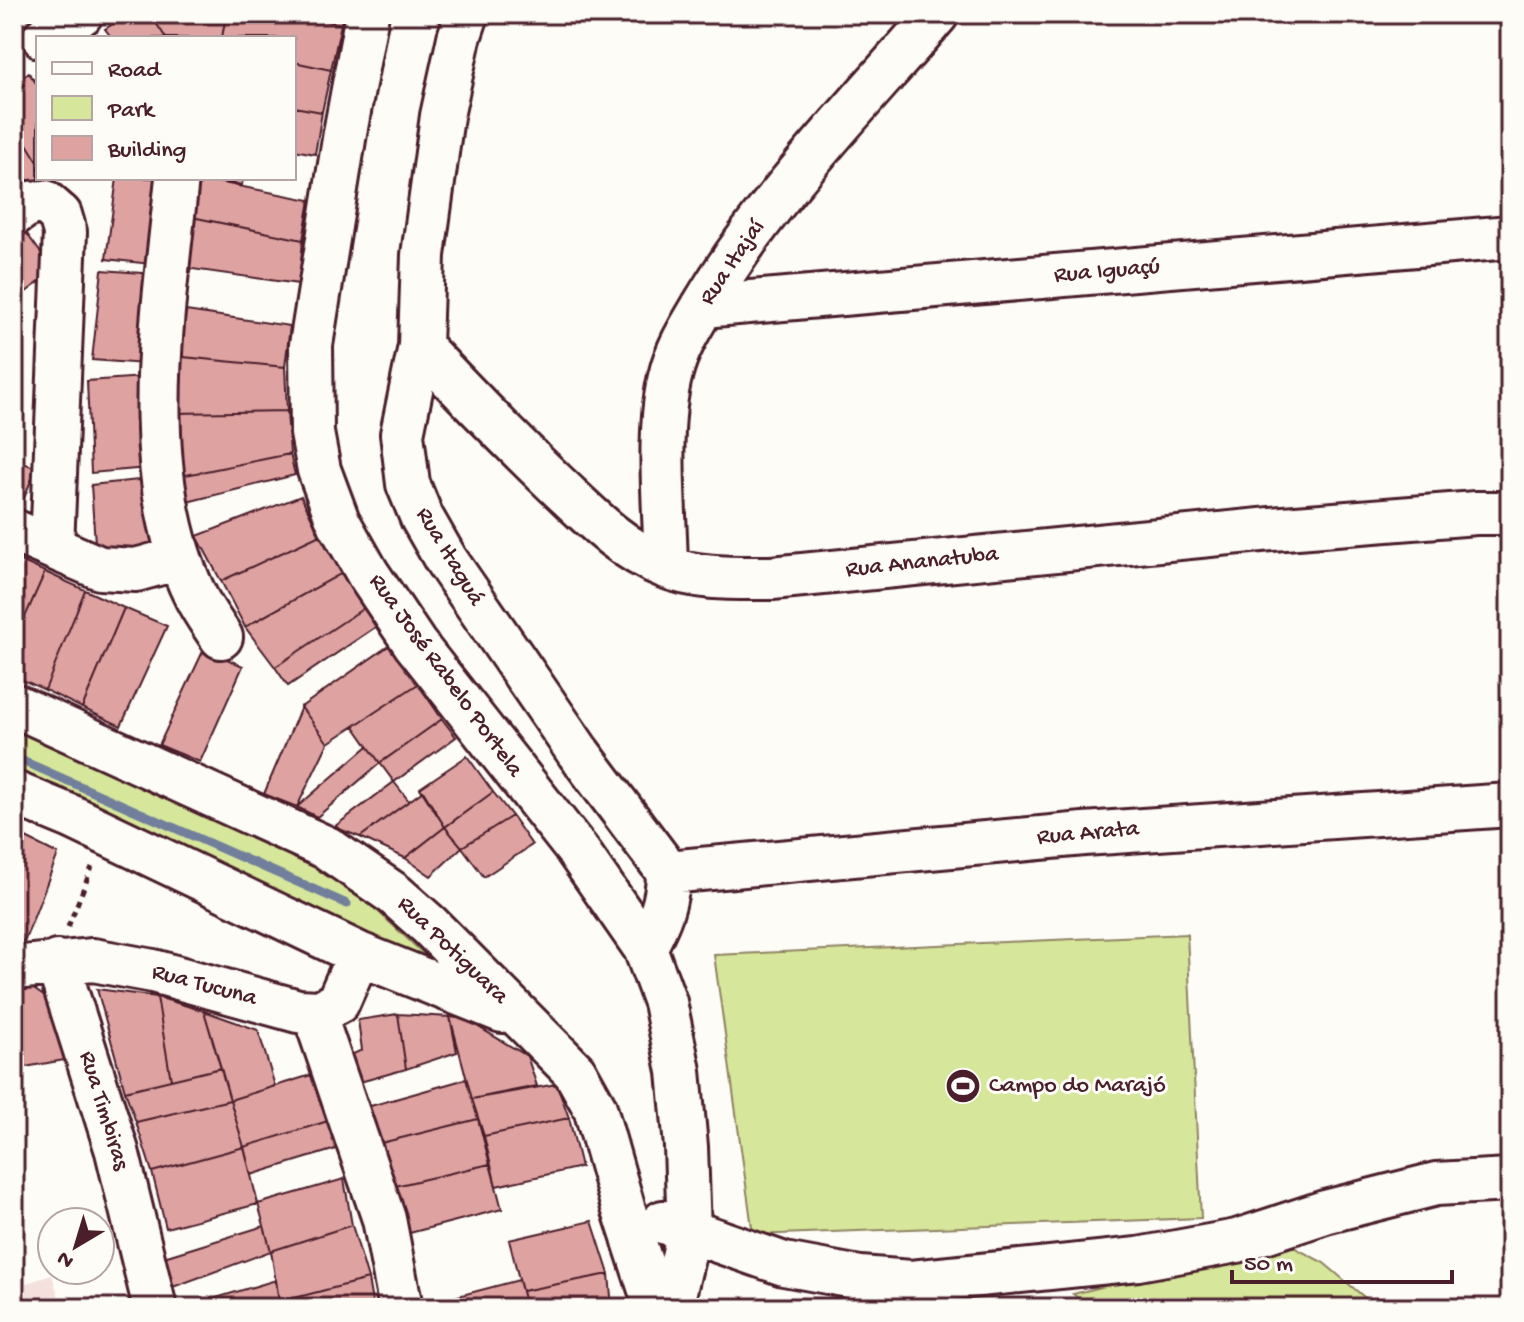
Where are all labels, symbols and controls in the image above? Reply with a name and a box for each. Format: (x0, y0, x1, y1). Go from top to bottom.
legend (36, 36, 296, 180)
text: Road (108, 57, 162, 86)
text: Park (107, 97, 156, 126)
text: Building (107, 137, 186, 166)
street label: Rua Itajaí (694, 214, 773, 311)
street label: Rua Iguaçú (1053, 253, 1161, 291)
street label: Rua Itaguá (408, 502, 490, 612)
street label: Rua Ananatuba (844, 540, 1001, 585)
street label: Rua José Rabelo Portela (361, 569, 529, 784)
street label: Rua Arata (1036, 815, 1141, 853)
street label: Rua Potiguara (390, 891, 514, 1012)
street label: Rua Tucuna (148, 958, 260, 1014)
street label: Rua Timbiras (71, 1048, 135, 1175)
sports icon: Campo do Marajó (944, 1067, 982, 1105)
place label: Campo do Marajó (989, 1072, 1166, 1101)
north arrow (36, 1206, 116, 1286)
scale bar (1232, 1234, 1452, 1284)
text: N (52, 1244, 80, 1273)
text: 50 m (1244, 1251, 1293, 1280)

